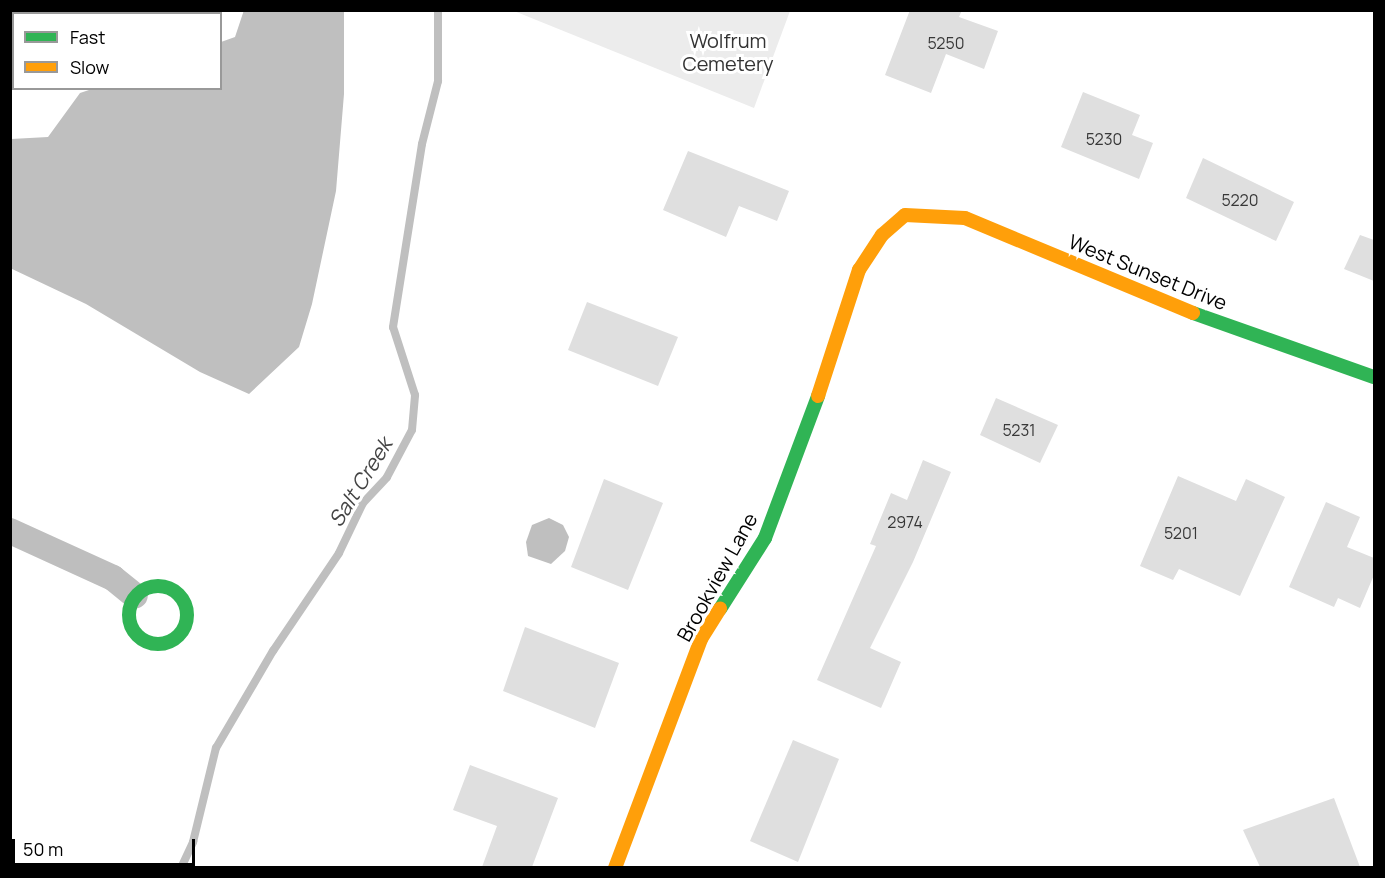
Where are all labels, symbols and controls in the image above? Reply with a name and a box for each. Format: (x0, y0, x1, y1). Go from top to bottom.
legend (12, 12, 222, 90)
text: Fast (70, 25, 105, 49)
park label: Wolfrum Cemetery (682, 29, 774, 76)
house number: 5250 (928, 33, 964, 53)
text: Slow (70, 55, 109, 79)
house number: 5230 (1086, 129, 1122, 149)
house number: 5220 (1222, 190, 1258, 210)
street label: West Sunset Drive (1065, 229, 1231, 315)
house number: 5231 (1003, 420, 1035, 440)
water label: Salt Creek (323, 433, 397, 531)
street label: Brookview Lane (672, 509, 762, 645)
house number: 2974 (887, 512, 923, 532)
house number: 5201 (1164, 523, 1198, 543)
scale bar (15, 827, 198, 865)
text: 50 m (23, 837, 63, 861)

